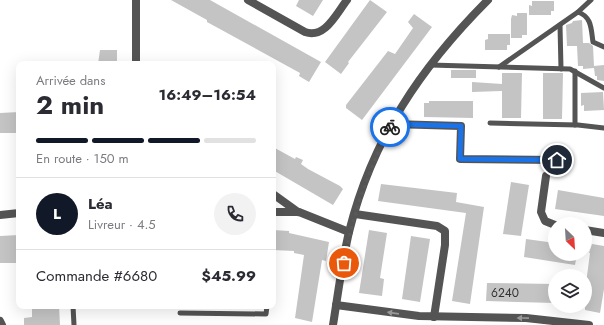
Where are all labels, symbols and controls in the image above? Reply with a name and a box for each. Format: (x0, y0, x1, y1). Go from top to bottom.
text: Arrivée dans (36, 71, 105, 90)
text: 16:49–16:54 (159, 84, 256, 106)
text: 2 min (36, 86, 104, 124)
courier (370, 107, 410, 147)
icon: bike (379, 116, 401, 138)
pin (540, 143, 574, 177)
text: En route · 150 m (36, 149, 129, 168)
icon: home (546, 149, 568, 171)
text: Léa (88, 193, 113, 215)
button: phone (214, 193, 256, 235)
text: L (53, 203, 61, 225)
text: Livreur · 4.5 (88, 215, 156, 234)
north arrow (548, 217, 592, 261)
map controls (548, 217, 592, 313)
pin (327, 246, 361, 280)
icon: bag (333, 252, 355, 274)
text: Commande #6680 (36, 265, 157, 287)
text: $45.99 (202, 265, 256, 287)
button: layers (548, 269, 592, 313)
house number: 6240 (491, 284, 519, 302)
one-way arrow (387, 310, 399, 316)
one-way arrow (517, 314, 529, 321)

